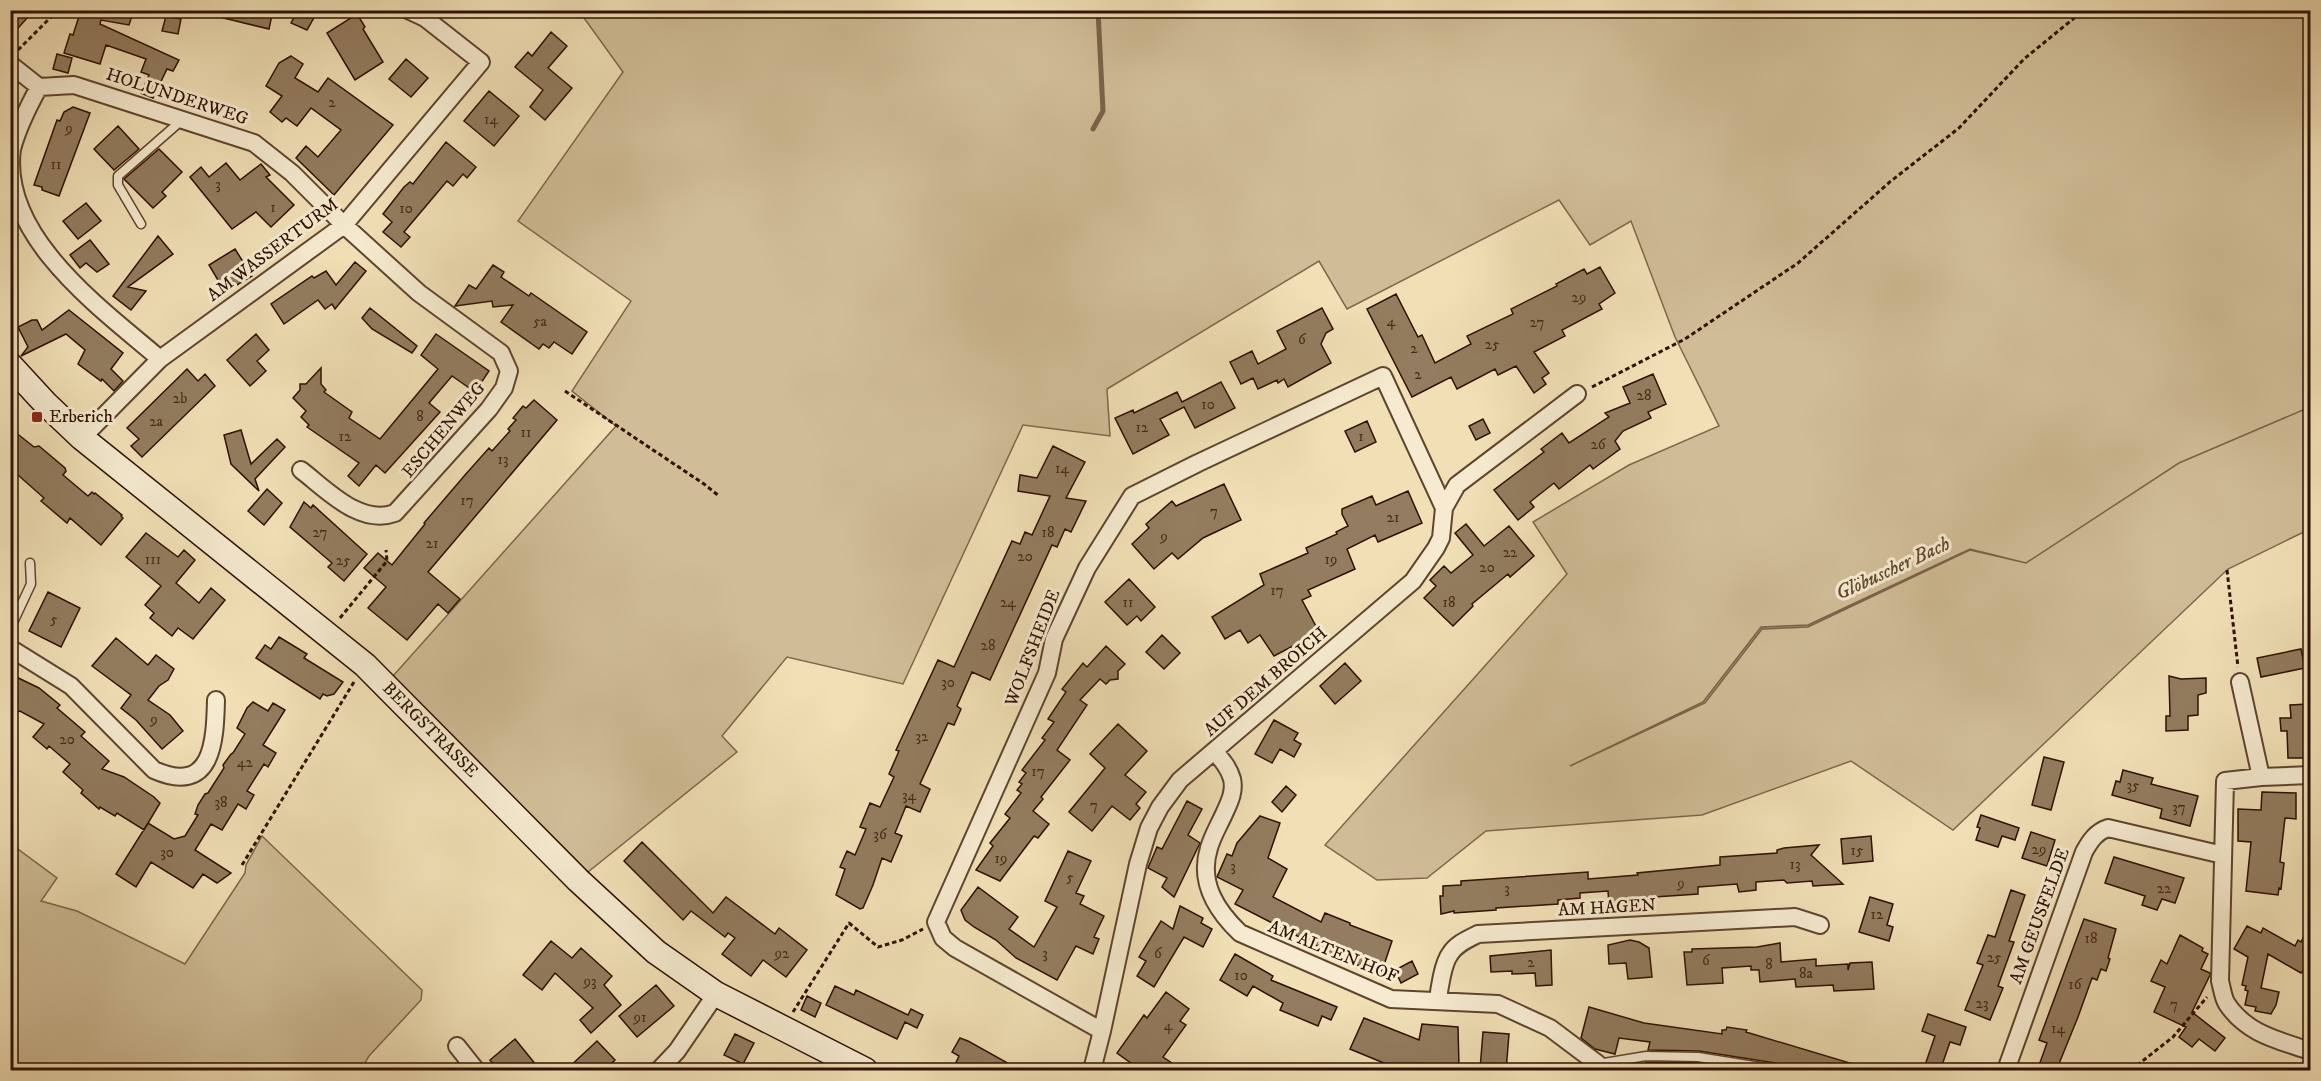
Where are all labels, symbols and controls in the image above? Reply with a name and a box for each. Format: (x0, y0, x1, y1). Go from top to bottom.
street label: HOLUNDERWEG (103, 64, 251, 131)
house number: 2 (328, 93, 336, 112)
house number: 14 (484, 110, 498, 129)
house number: 9 (64, 119, 73, 138)
house number: 11 (50, 155, 62, 174)
house number: 3 (215, 175, 221, 194)
street label: AM WASSERTURM (203, 193, 343, 307)
house number: 1 (270, 198, 276, 217)
house number: 10 (399, 199, 413, 218)
house number: 29 (1572, 288, 1586, 307)
house number: 5a (533, 312, 548, 331)
house number: 4 (1387, 312, 1396, 331)
house number: 27 (1530, 313, 1545, 332)
house number: 6 (1298, 330, 1307, 349)
house number: 25 (1485, 335, 1500, 354)
house number: 2 (1410, 339, 1418, 358)
house number: 2 (1414, 365, 1422, 384)
street label: ESCHENWEG (397, 377, 491, 482)
house number: 28 (1637, 386, 1651, 405)
house number: 2b (173, 389, 187, 408)
house number: 10 (1201, 395, 1215, 414)
place label: Erberich (49, 406, 113, 428)
house number: 8 (416, 407, 424, 426)
marker: Erberich (30, 410, 44, 424)
house number: 2a (149, 412, 163, 431)
house number: 12 (1136, 418, 1149, 437)
house number: 11 (520, 423, 532, 442)
house number: 12 (339, 427, 352, 446)
house number: 1 (1358, 427, 1364, 446)
house number: 26 (1590, 435, 1607, 454)
house number: 13 (497, 450, 509, 469)
house number: 14 (1055, 459, 1069, 478)
house number: 17 (460, 491, 474, 510)
house number: 7 (1210, 502, 1218, 521)
house number: 21 (1387, 508, 1399, 527)
house number: 27 (313, 523, 328, 542)
house number: 18 (1041, 523, 1055, 542)
house number: 9 (1159, 527, 1168, 546)
water label: Glöbuscher Bach (1832, 532, 1954, 606)
house number: 21 (426, 534, 438, 553)
house number: 22 (1503, 543, 1518, 562)
house number: 20 (1017, 547, 1033, 566)
house number: 111 (145, 550, 161, 569)
house number: 19 (1325, 550, 1337, 569)
house number: 25 (336, 551, 351, 570)
house number: 20 (1479, 558, 1495, 577)
house number: 17 (1270, 581, 1284, 600)
street label: WOLFSHEIDE (1000, 586, 1065, 711)
house number: 24 (1000, 593, 1016, 612)
house number: 11 (1122, 593, 1134, 612)
house number: 18 (1442, 593, 1456, 612)
house number: 5 (50, 610, 58, 629)
street label: AUF DEM BROICH (1200, 622, 1332, 742)
house number: 28 (981, 636, 995, 655)
house number: 30 (941, 673, 955, 692)
street label: BERGSTRASSE (377, 677, 483, 783)
house number: 9 (149, 710, 158, 729)
house number: 32 (916, 727, 929, 746)
house number: 20 (59, 730, 75, 749)
house number: 42 (237, 753, 254, 772)
house number: 17 (1031, 762, 1045, 781)
house number: 35 (2126, 776, 2140, 795)
house number: 34 (902, 786, 916, 805)
house number: 38 (214, 793, 228, 812)
house number: 7 (1090, 796, 1098, 815)
house number: 37 (2172, 798, 2186, 817)
house number: 36 (873, 825, 888, 844)
house number: 29 (2032, 840, 2046, 859)
house number: 15 (1851, 841, 1864, 860)
house number: 30 (160, 843, 174, 862)
street label: AM GEUSFELDE (2005, 845, 2075, 987)
house number: 19 (995, 849, 1007, 868)
house number: 13 (1789, 855, 1801, 874)
house number: 3 (1230, 857, 1236, 876)
house number: 5 (1066, 868, 1074, 887)
house number: 9 (1676, 874, 1685, 893)
house number: 3 (1504, 879, 1510, 898)
house number: 22 (2157, 879, 2172, 898)
street label: AM HAGEN (1557, 894, 1657, 922)
house number: 12 (1871, 905, 1884, 924)
street label: AM ALTEN HOF (1265, 916, 1401, 988)
house number: 18 (2084, 929, 2098, 948)
house number: 92 (774, 944, 790, 963)
house number: 3 (1042, 944, 1048, 963)
house number: 6 (1154, 944, 1163, 963)
house number: 25 (1987, 948, 2002, 967)
house number: 6 (1702, 951, 1711, 970)
house number: 2 (1527, 953, 1535, 972)
house number: 8 (1765, 955, 1773, 974)
house number: 8a (1799, 964, 1814, 983)
house number: 10 (1234, 966, 1248, 985)
house number: 93 (582, 972, 597, 991)
house number: 16 (2068, 975, 2083, 994)
house number: 23 (1976, 994, 1988, 1013)
house number: 7 (2170, 995, 2178, 1014)
house number: 91 (633, 1008, 646, 1027)
house number: 4 (1164, 1016, 1173, 1035)
house number: 14 (2051, 1019, 2065, 1038)

